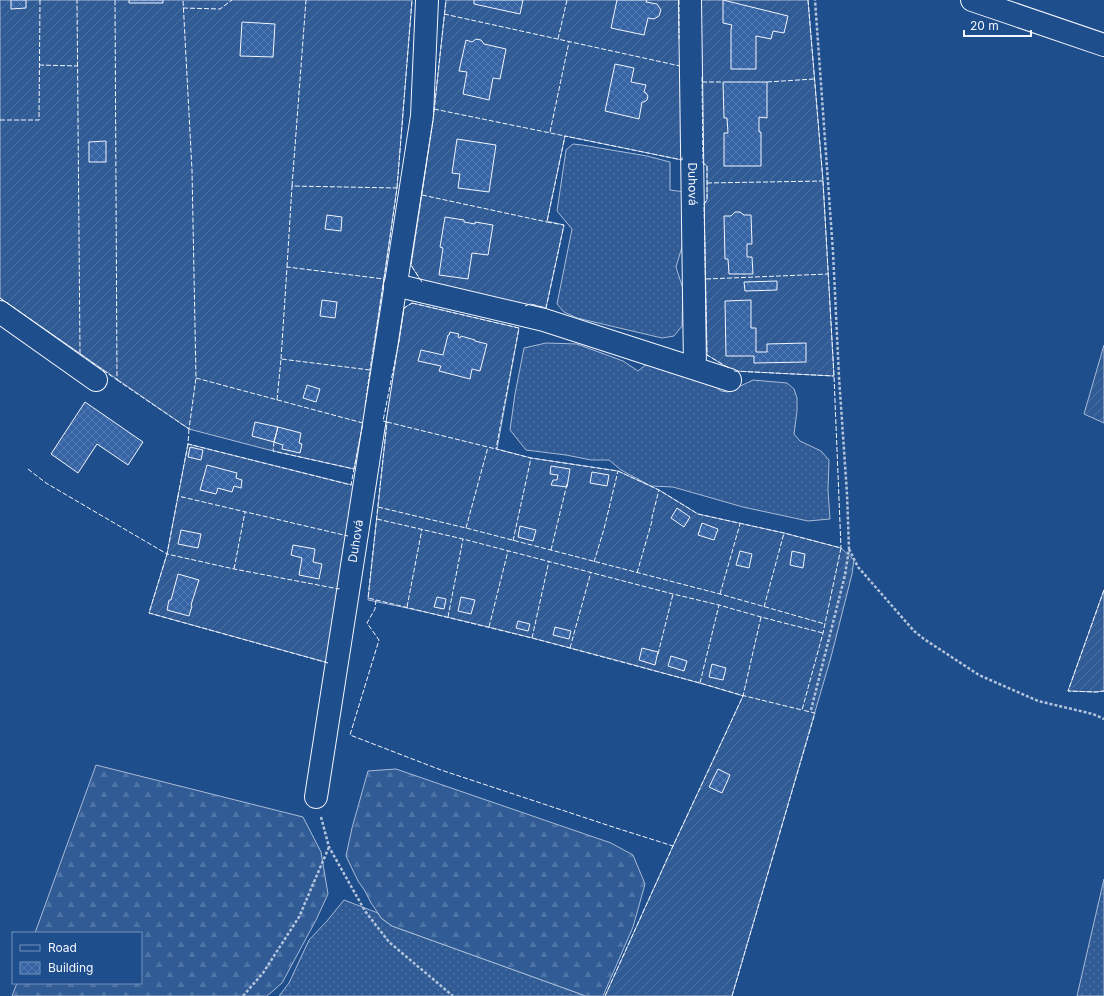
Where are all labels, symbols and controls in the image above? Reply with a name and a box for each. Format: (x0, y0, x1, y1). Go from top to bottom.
scale bar (964, 12, 1031, 38)
text: 20 m (970, 18, 999, 33)
street label: Duhová (685, 162, 701, 206)
street label: Duhová (345, 518, 366, 564)
legend (12, 932, 142, 984)
text: Road (48, 940, 77, 955)
text: Building (48, 960, 93, 975)

